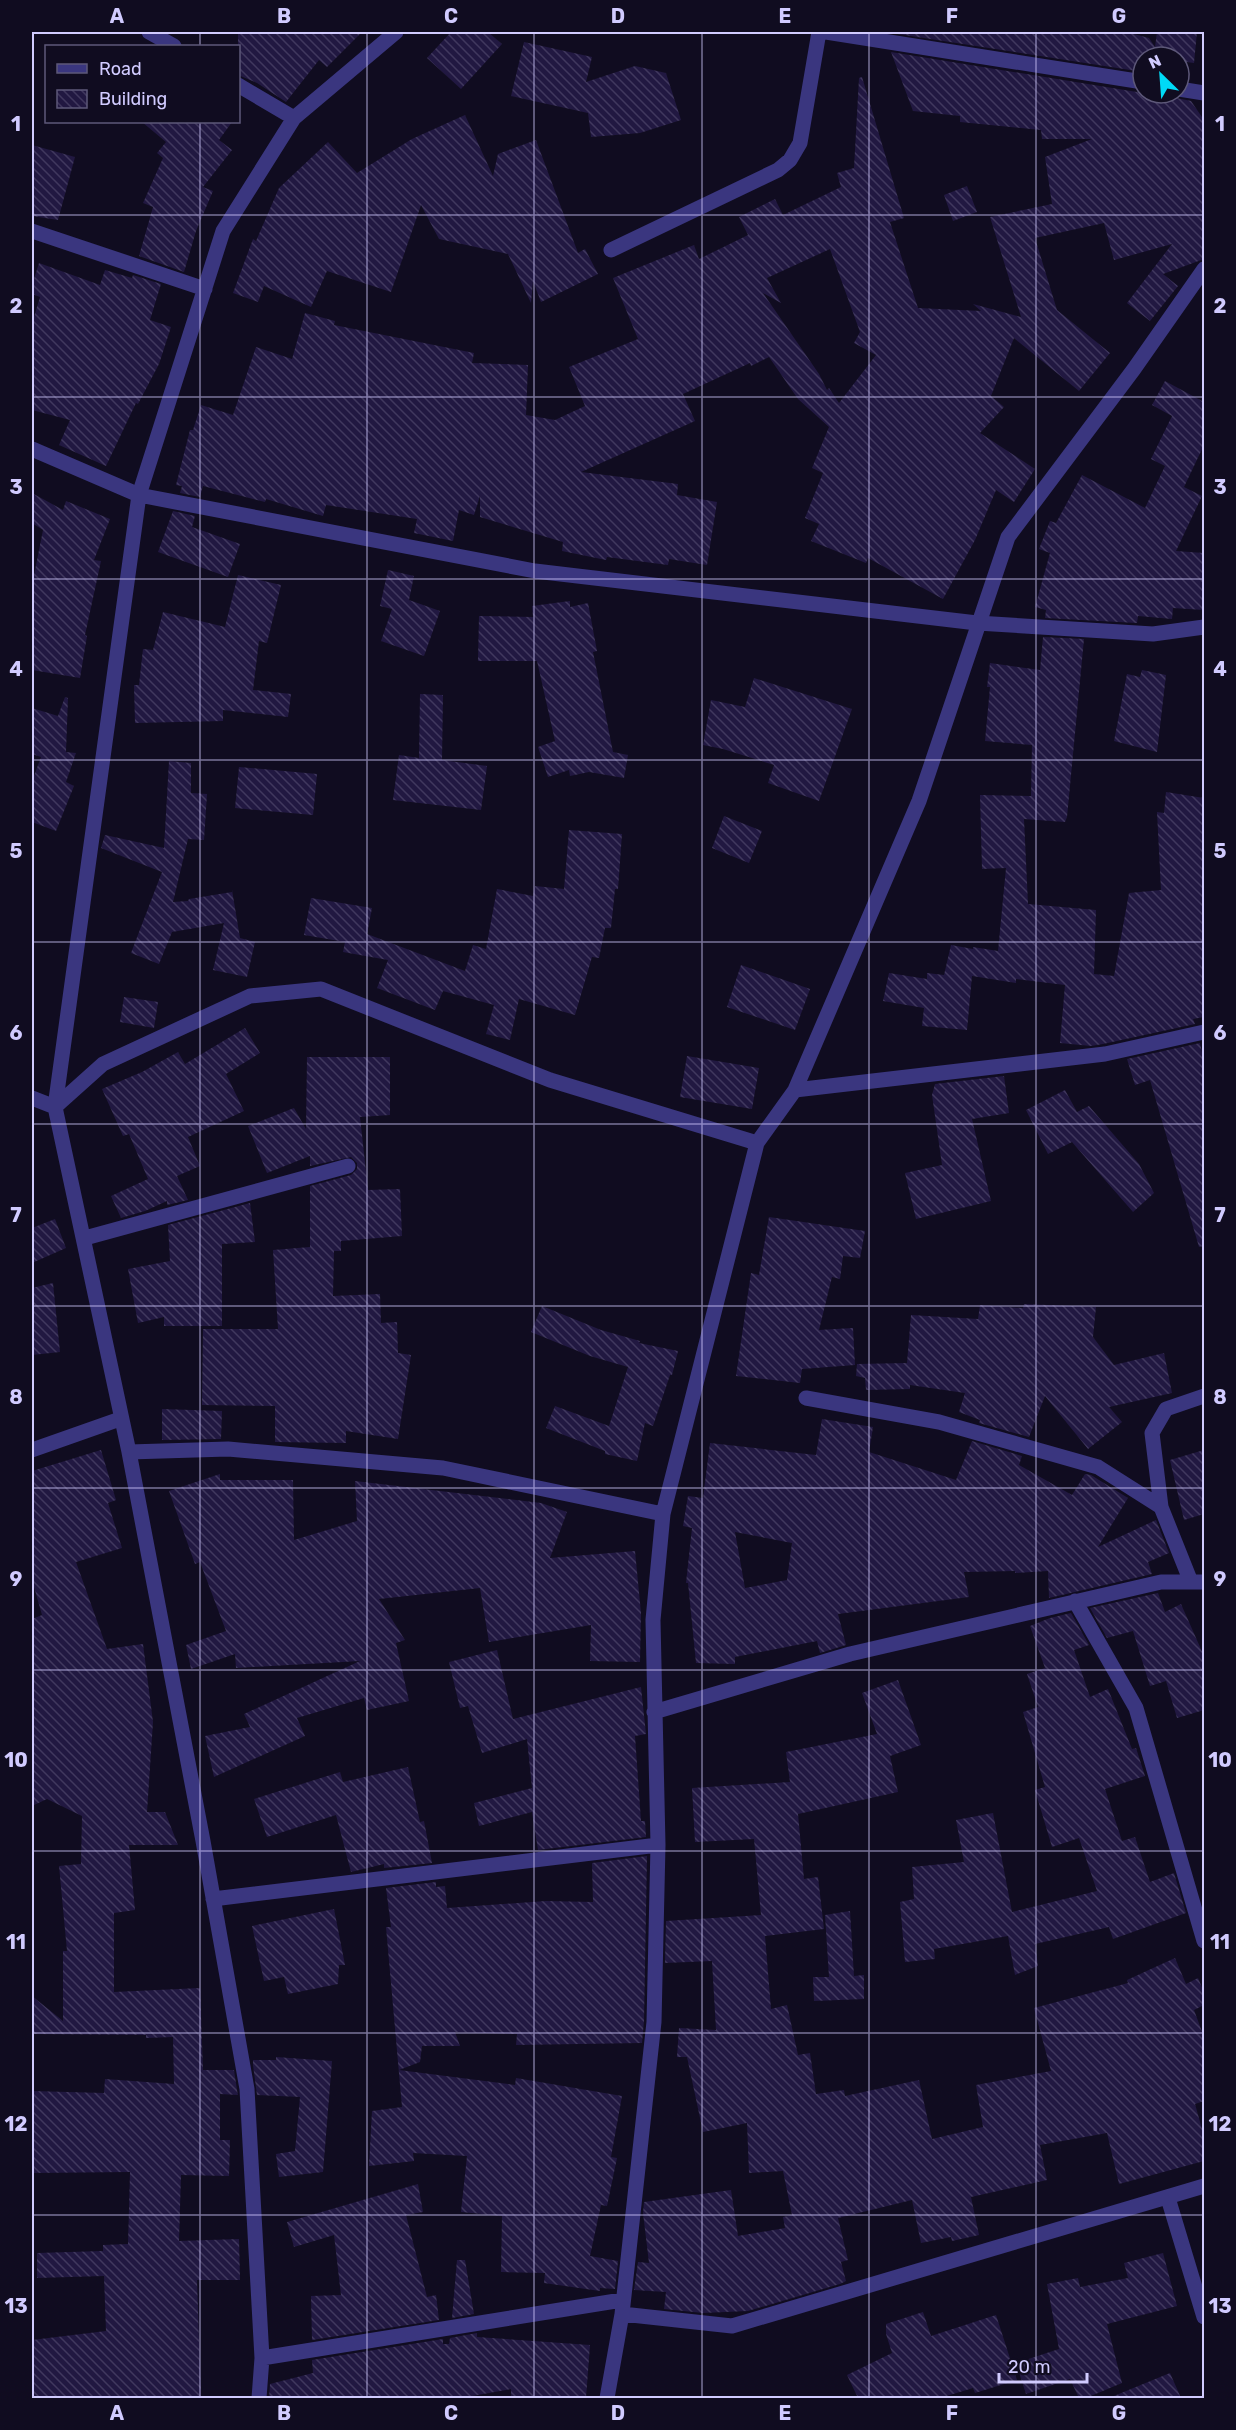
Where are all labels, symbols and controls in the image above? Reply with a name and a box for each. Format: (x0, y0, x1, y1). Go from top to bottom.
text: A (110, 4, 125, 28)
text: B (277, 4, 291, 28)
text: C (444, 4, 458, 28)
text: D (611, 4, 625, 28)
text: E (779, 4, 791, 28)
text: F (946, 4, 958, 28)
text: G (1112, 4, 1126, 28)
legend (45, 45, 240, 123)
north arrow (1131, 45, 1191, 105)
text: N (1146, 51, 1164, 73)
text: Road (99, 58, 142, 80)
text: Building (99, 88, 167, 110)
text: 1 (11, 112, 21, 136)
text: 1 (1215, 112, 1225, 136)
text: 2 (10, 294, 23, 318)
text: 2 (1214, 294, 1227, 318)
text: 3 (9, 475, 23, 499)
text: 3 (1213, 475, 1227, 499)
text: 4 (9, 657, 23, 681)
text: 4 (1213, 657, 1227, 681)
text: 5 (10, 839, 23, 863)
text: 5 (1214, 839, 1227, 863)
text: 6 (9, 1021, 23, 1045)
text: 6 (1213, 1021, 1227, 1045)
text: 7 (10, 1203, 22, 1227)
text: 7 (1214, 1203, 1226, 1227)
text: 8 (9, 1385, 23, 1409)
text: 8 (1213, 1385, 1227, 1409)
text: 9 (10, 1567, 23, 1591)
text: 9 (1214, 1567, 1227, 1591)
text: 10 (4, 1748, 28, 1772)
text: 10 (1208, 1748, 1232, 1772)
text: 11 (6, 1930, 26, 1954)
text: 11 (1210, 1930, 1230, 1954)
text: 12 (5, 2112, 27, 2136)
text: 12 (1209, 2112, 1231, 2136)
text: 13 (4, 2294, 28, 2318)
text: 13 (1208, 2294, 1232, 2318)
scale bar (999, 2346, 1088, 2384)
text: 20 m (1008, 2356, 1050, 2378)
text: A (110, 2401, 125, 2425)
text: B (277, 2401, 291, 2425)
text: C (444, 2401, 458, 2425)
text: D (611, 2401, 625, 2425)
text: E (779, 2401, 791, 2425)
text: F (946, 2401, 958, 2425)
text: G (1112, 2401, 1126, 2425)

